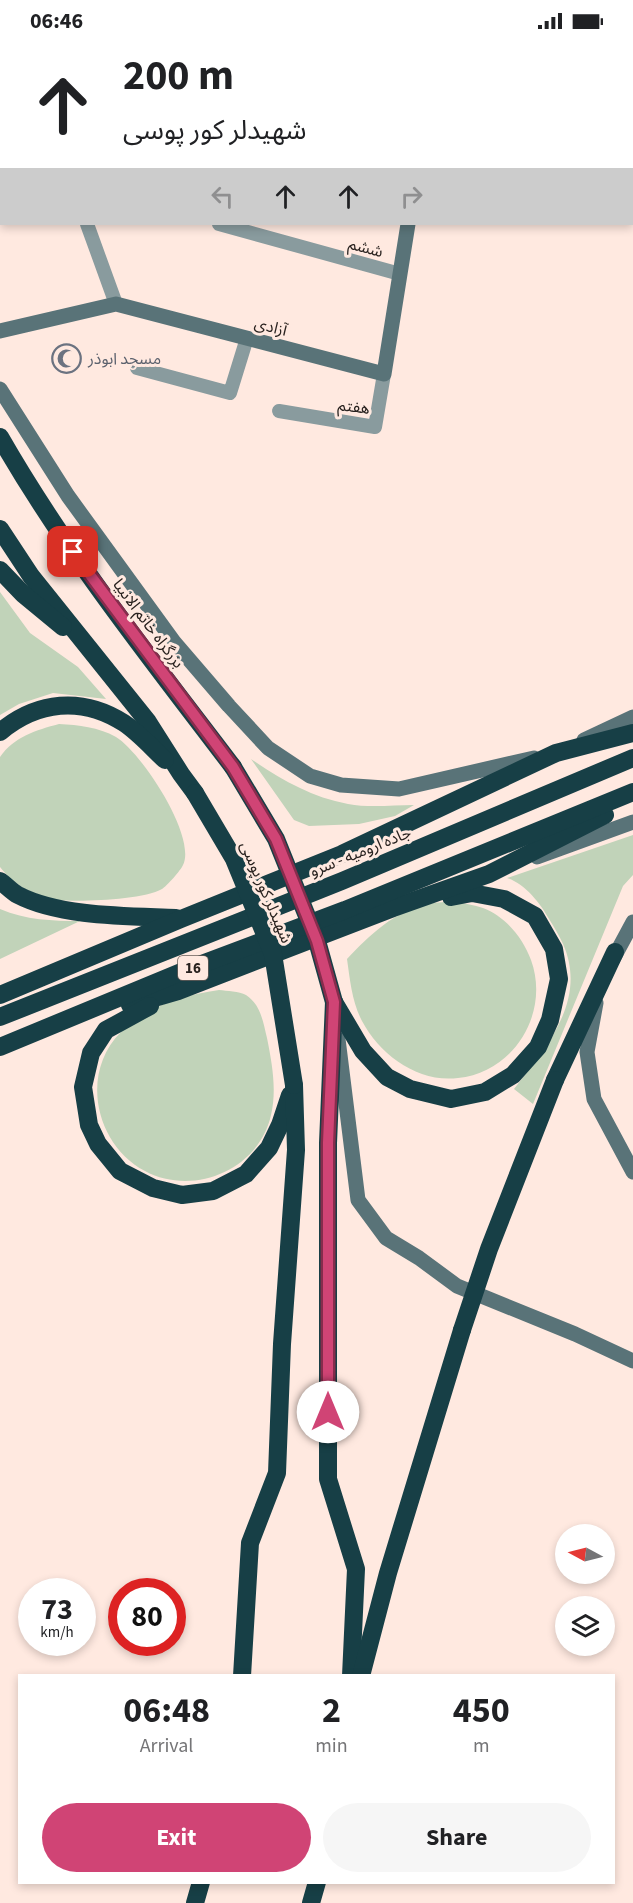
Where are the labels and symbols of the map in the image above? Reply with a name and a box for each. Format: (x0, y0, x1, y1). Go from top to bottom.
street label: ششم (346, 233, 386, 264)
street label: آزادی (252, 312, 291, 342)
mosque icon: مسجد ابوذر (51, 342, 83, 374)
place label: مسجد ابوذر (87, 348, 161, 370)
street label: هفتم (336, 394, 371, 421)
pin (47, 526, 98, 577)
street label: بزرگراه خاتم الانبیا (107, 574, 189, 673)
street label: جاده ارومیه - سرو (306, 822, 414, 882)
street label: شهیدلر کور پوسی (235, 838, 297, 947)
road number: 16 (178, 956, 208, 980)
position arrow (296, 1380, 360, 1444)
north arrow (555, 1524, 615, 1584)
speed limit sign: 80 (108, 1578, 186, 1656)

